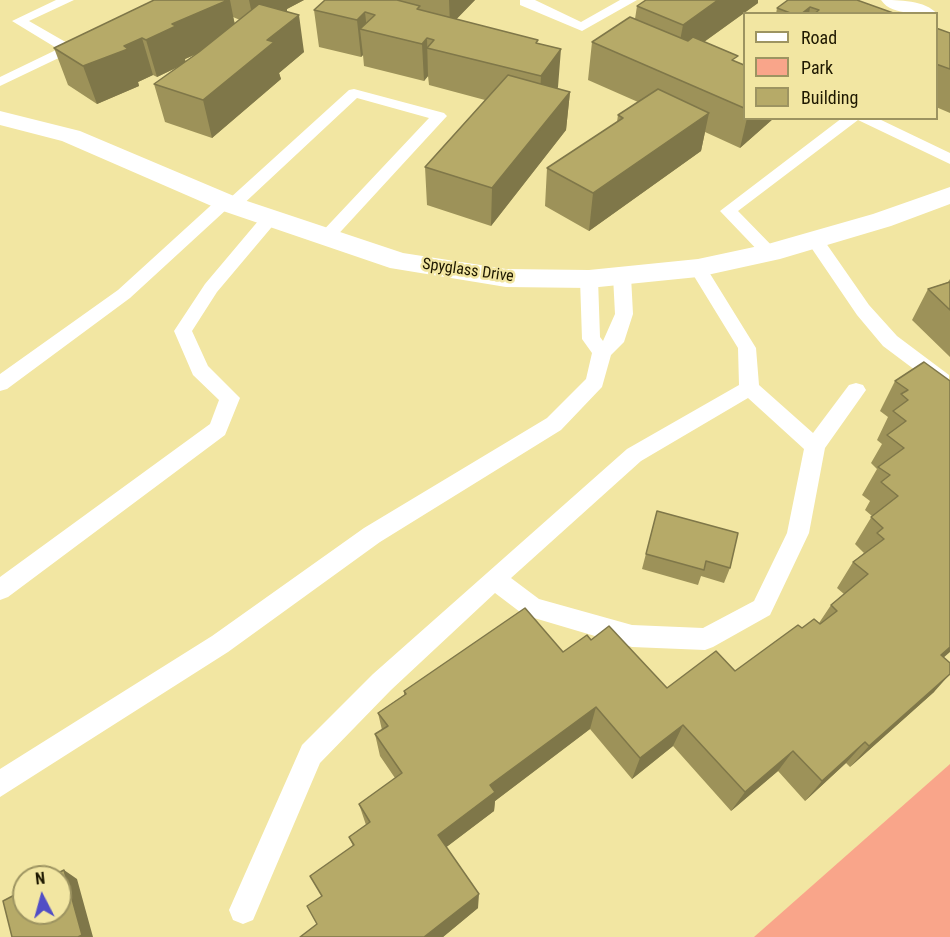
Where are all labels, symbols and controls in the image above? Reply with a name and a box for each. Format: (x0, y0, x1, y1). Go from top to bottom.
legend (743, 12, 938, 120)
text: Road (801, 27, 837, 48)
text: Park (801, 57, 833, 78)
text: Building (801, 87, 858, 108)
street label: Spyglass Drive (421, 255, 515, 287)
north arrow (12, 865, 72, 925)
text: N (34, 869, 46, 889)

